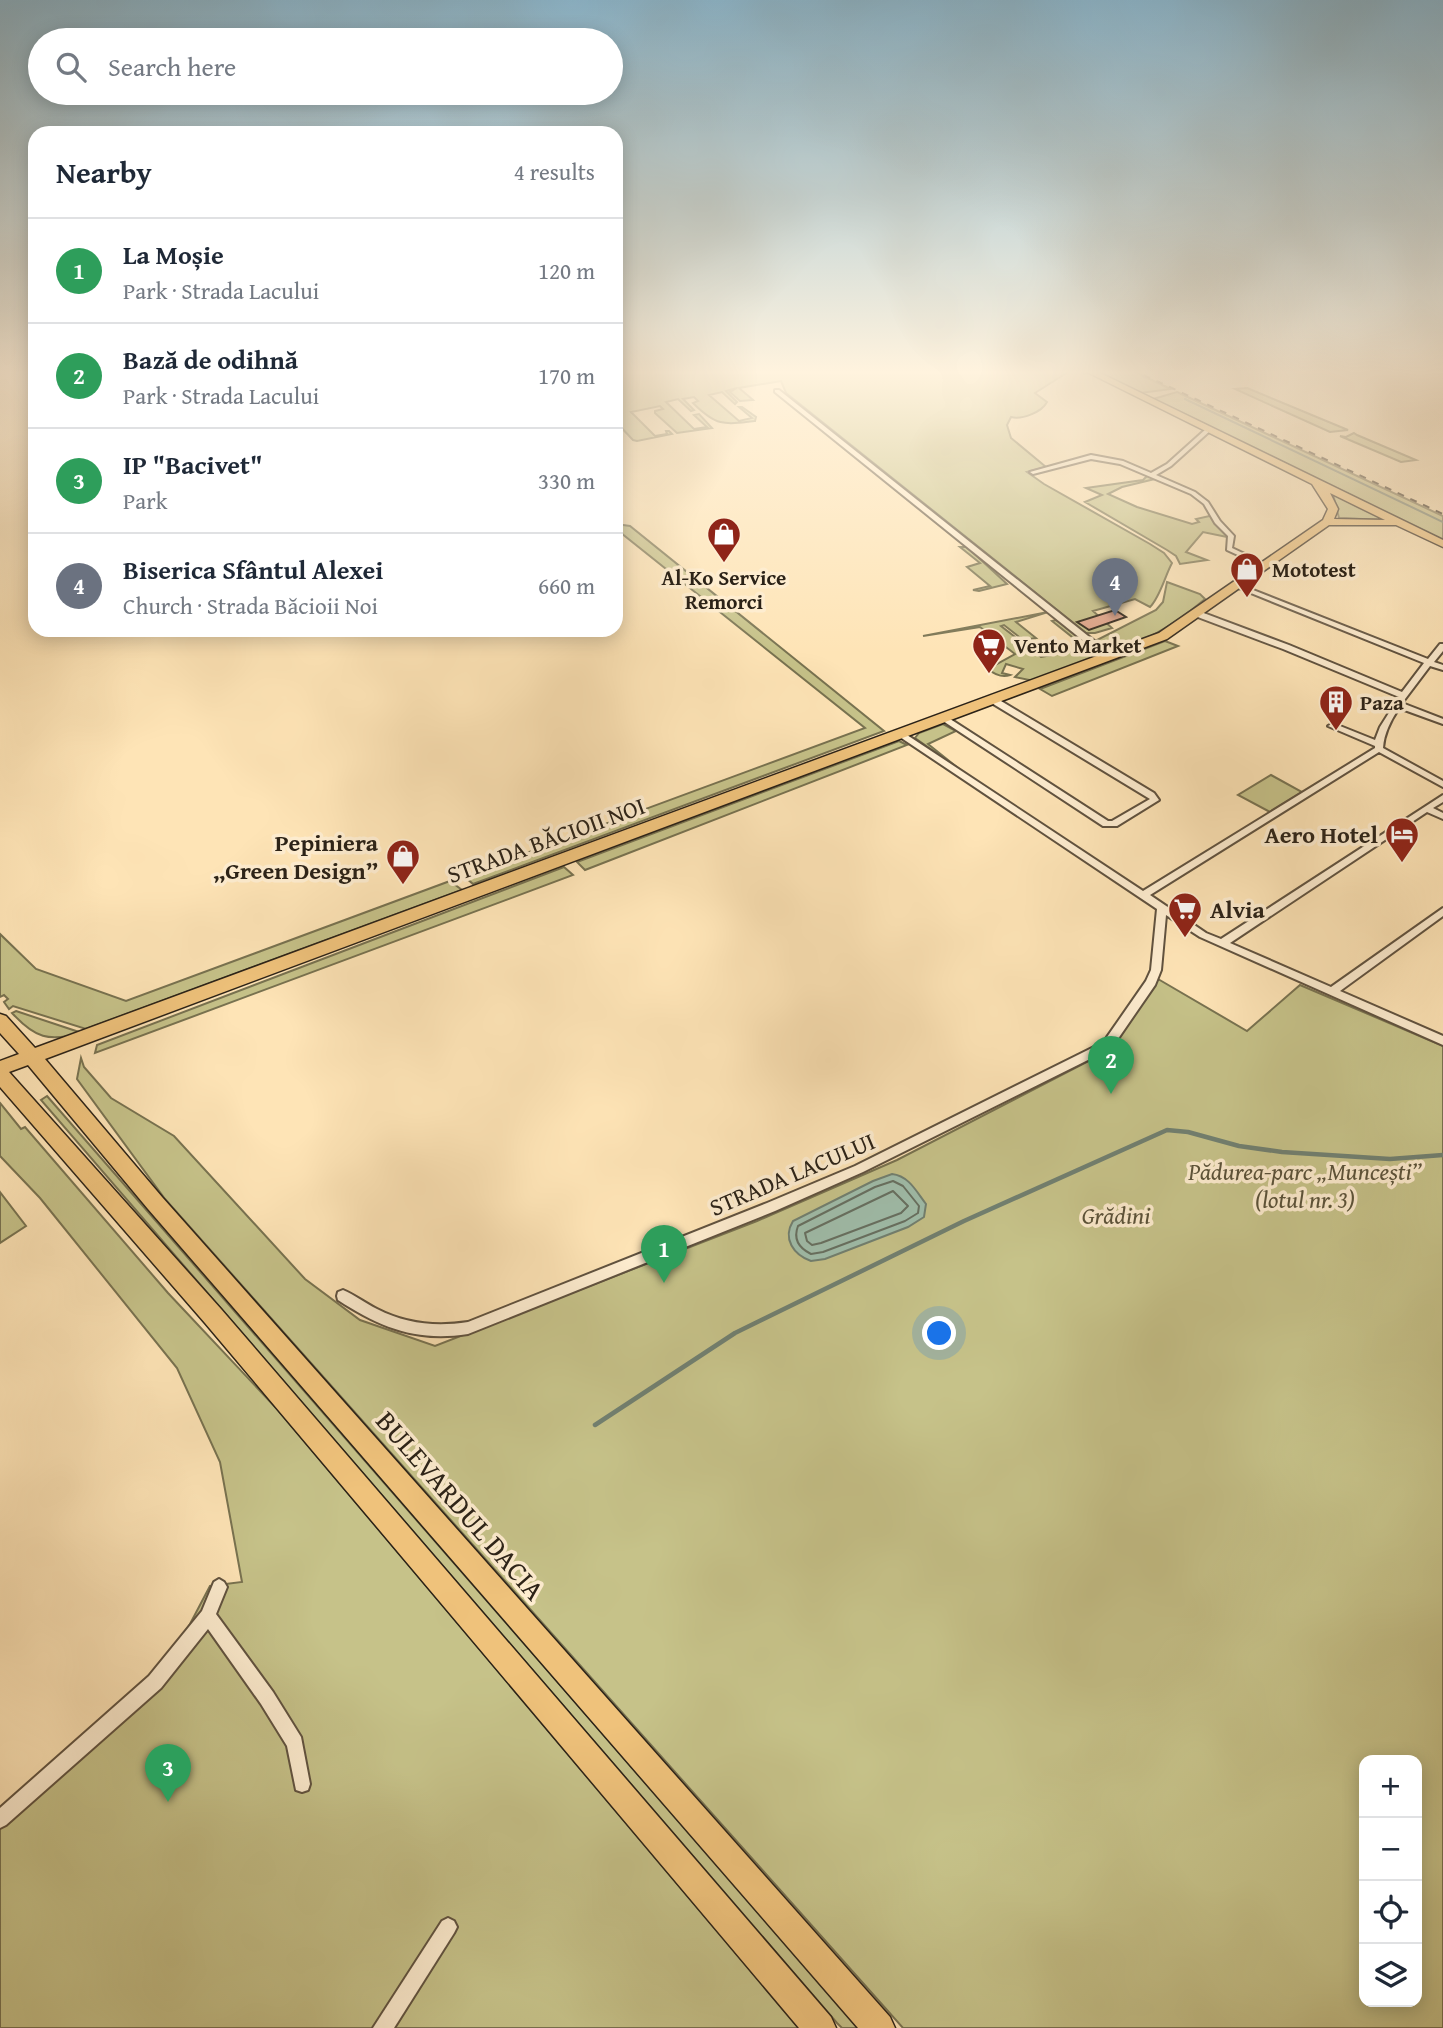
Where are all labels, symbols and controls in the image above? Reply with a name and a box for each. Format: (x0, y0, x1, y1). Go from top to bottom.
search box (28, 28, 623, 105)
text: Search here (108, 47, 236, 86)
icon: search (52, 48, 90, 86)
text: Nearby (56, 150, 152, 194)
text: 4 results (514, 155, 595, 188)
text: La Moșie (123, 235, 224, 274)
text: 1 (73, 254, 85, 287)
text: 120 m (538, 254, 595, 287)
text: Park · Strada Lacului (123, 274, 319, 307)
text: Bază de odihnă (123, 340, 298, 379)
text: 2 (73, 359, 85, 392)
text: 170 m (538, 359, 595, 392)
text: Park · Strada Lacului (123, 379, 319, 412)
text: IP "Bacivet" (123, 445, 263, 484)
text: 3 (73, 464, 85, 497)
text: 330 m (538, 464, 595, 497)
text: Park (123, 484, 167, 517)
shop icon: Al-Ko Service Remorci (705, 515, 743, 564)
text: Biserica Sfântul Alexei (123, 550, 383, 589)
shop icon: Mototest (1228, 550, 1266, 599)
place label: Mototest (1272, 554, 1356, 585)
pin: 4 (1092, 558, 1138, 616)
place label: Al-Ko Service Remorci (662, 562, 786, 617)
text: 4 (73, 569, 85, 602)
text: 660 m (538, 569, 595, 602)
text: Church · Strada Băcioii Noi (123, 589, 378, 622)
supermarket icon: Vento Market (970, 626, 1008, 675)
place label: Vento Market (1014, 630, 1142, 661)
building icon: Paza (1317, 683, 1355, 732)
place label: Paza (1360, 687, 1404, 718)
street label: STRADA BĂCIOII NOI (442, 788, 650, 892)
hotel icon: Aero Hotel (1383, 815, 1421, 864)
place label: Aero Hotel (1264, 817, 1379, 852)
place label: Pepiniera „Green Design” (213, 825, 379, 888)
shop icon: Pepiniera „Green Design” (384, 837, 422, 886)
supermarket icon: Alvia (1166, 890, 1204, 939)
place label: Alvia (1210, 892, 1266, 927)
pin: 2 (1088, 1036, 1134, 1094)
street label: STRADA LACULUI (704, 1123, 880, 1225)
park label: Pădurea-parc „Muncești” (lotul nr. 3) (1187, 1154, 1423, 1217)
park label: Grădini (1082, 1198, 1150, 1233)
pin: 1 (641, 1225, 687, 1283)
your location (922, 1316, 956, 1350)
street label: BULEVARDUL DACIA (367, 1401, 555, 1609)
pin: 3 (145, 1744, 191, 1802)
map controls (1359, 1755, 1422, 2007)
button: + (1359, 1755, 1422, 1818)
button: − (1359, 1818, 1422, 1881)
button: locate (1359, 1881, 1422, 1944)
button: layers (1359, 1944, 1422, 2007)

